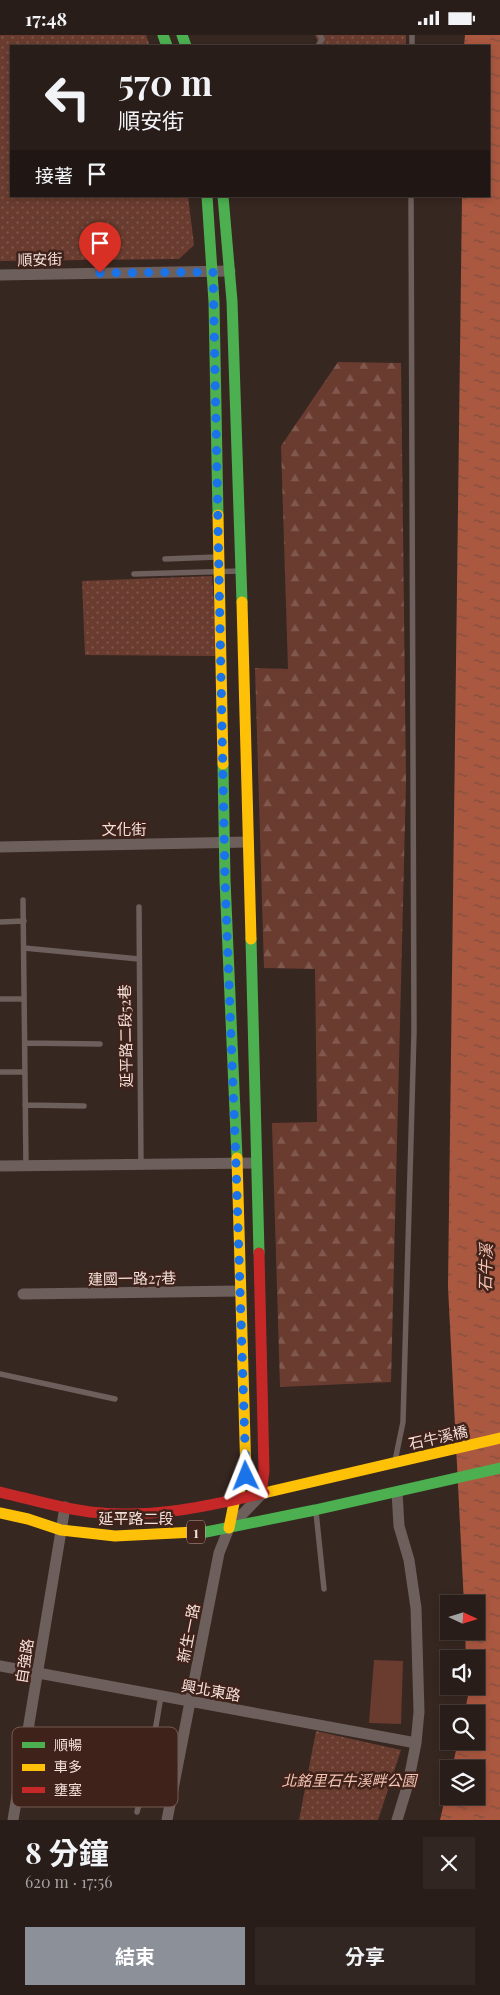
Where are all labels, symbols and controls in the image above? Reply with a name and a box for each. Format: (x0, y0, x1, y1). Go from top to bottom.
text: 17:48 (25, 5, 67, 31)
text: 570 m (118, 58, 212, 105)
icon: left (35, 65, 100, 130)
text: 順安街 (118, 105, 184, 135)
icon: arrive (83, 160, 111, 188)
text: 接著 (35, 162, 73, 188)
pin (79, 222, 121, 273)
icon: arrive (86, 229, 114, 257)
street label: 順安街 (17, 249, 63, 269)
street label: 文化街 (101, 819, 147, 839)
street label: 延平路二段52巷 (114, 984, 136, 1088)
water label: 石牛溪 (474, 1242, 496, 1292)
street label: 建國一路27巷 (88, 1267, 176, 1289)
street label: 石牛溪橋 (407, 1421, 469, 1453)
position arrow (219, 1449, 271, 1501)
street label: 延平路二段 (98, 1508, 174, 1528)
road number: 1 (187, 1520, 205, 1543)
north arrow (440, 1595, 485, 1640)
map controls (440, 1595, 485, 1805)
street label: 新生一路 (172, 1602, 204, 1664)
street label: 自強路 (11, 1637, 37, 1685)
button: sound (440, 1650, 485, 1695)
street label: 興北東路 (180, 1675, 242, 1705)
button: search (440, 1705, 485, 1750)
legend (12, 1727, 178, 1807)
text: 順暢 (54, 1735, 82, 1754)
text: 車多 (54, 1757, 82, 1776)
button: layers (440, 1760, 485, 1805)
park label: 北銘里石牛溪畔公園 (281, 1770, 418, 1790)
text: 壅塞 (54, 1780, 82, 1799)
text: 8 分鐘 (25, 1832, 109, 1872)
button: close (423, 1837, 475, 1889)
text: 620 m · 17:56 (25, 1871, 113, 1892)
button: 結束 (25, 1927, 245, 1985)
button: 分享 (255, 1927, 475, 1985)

